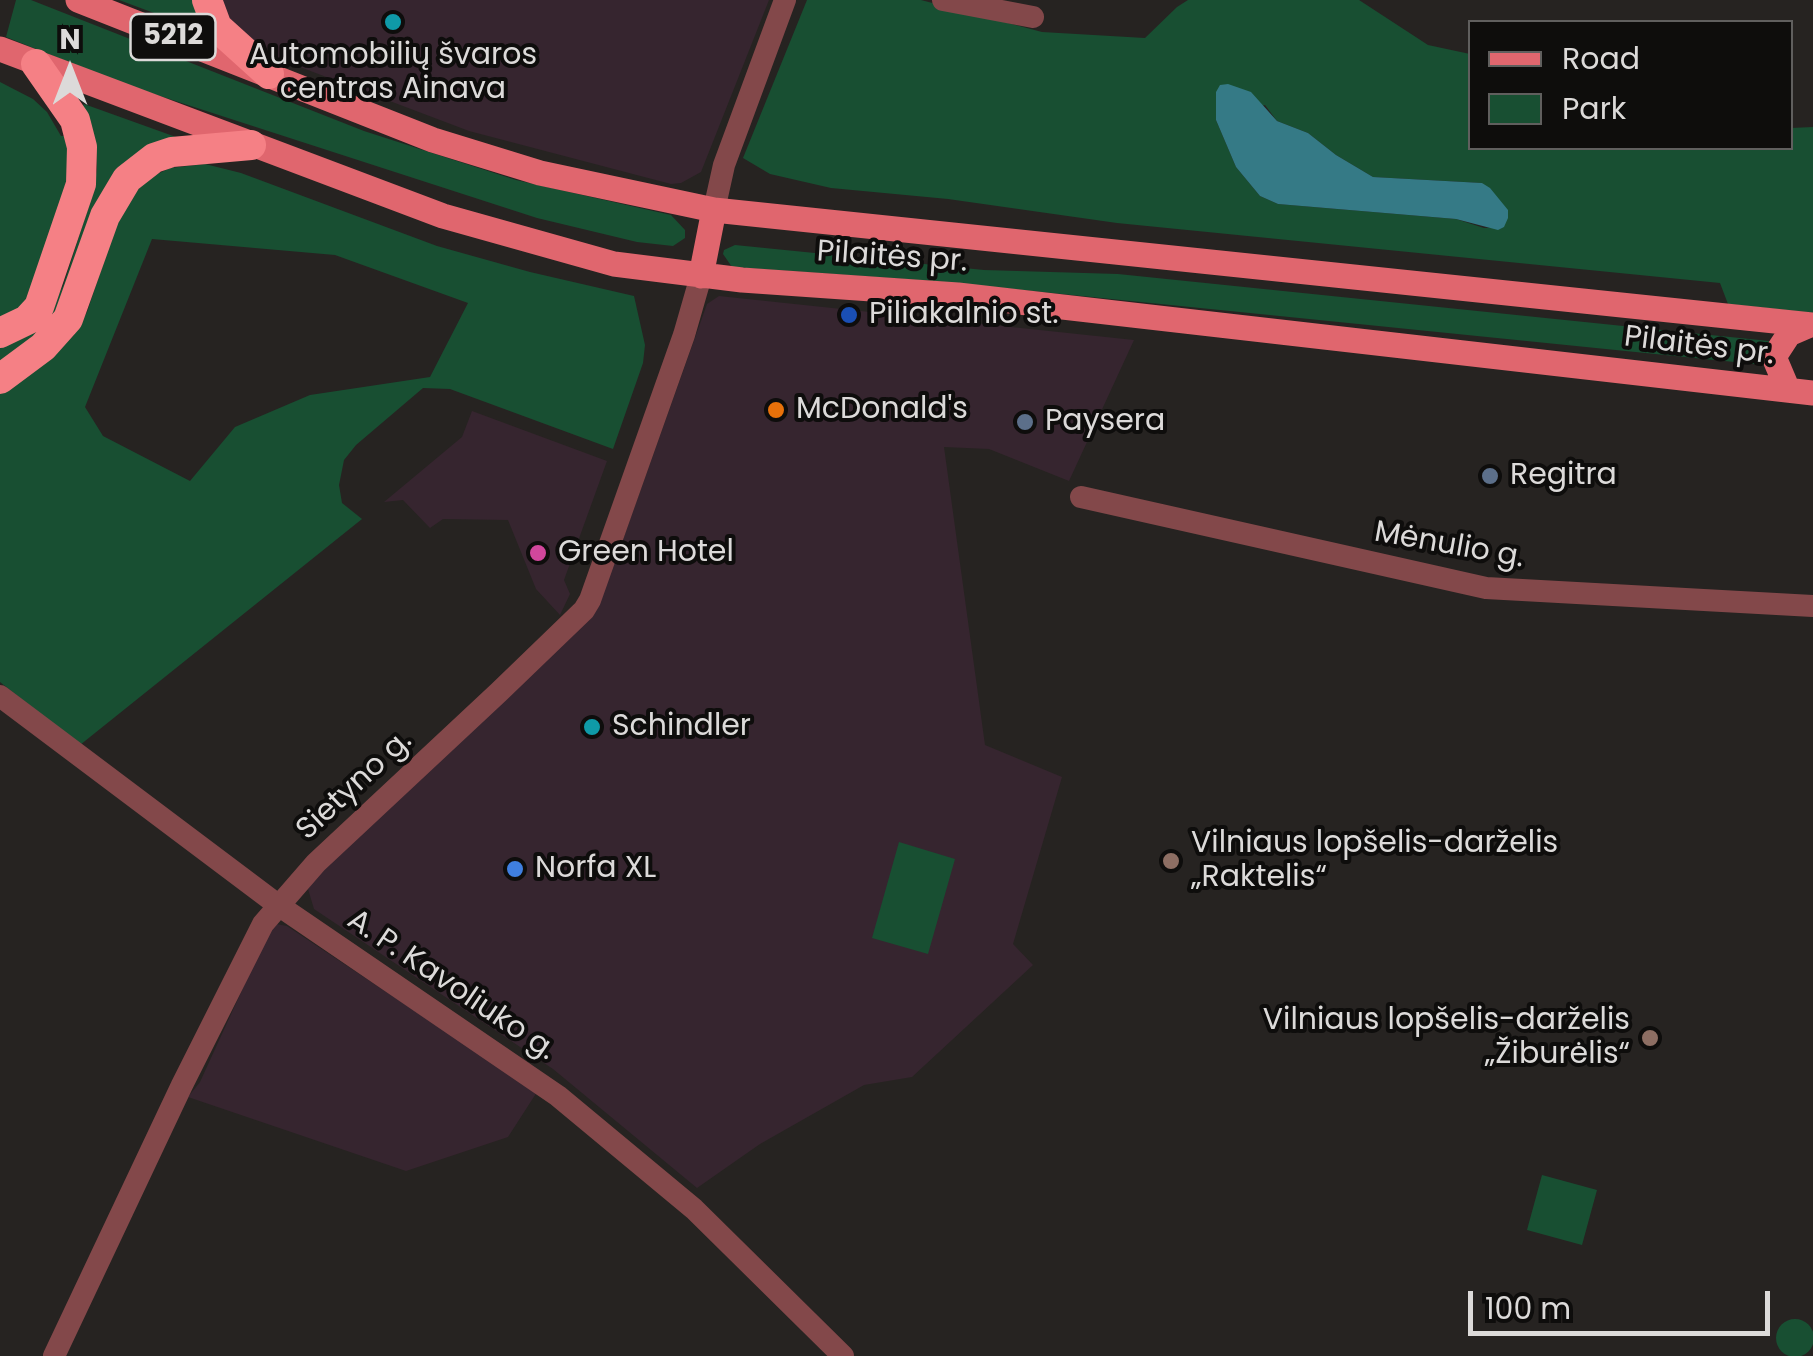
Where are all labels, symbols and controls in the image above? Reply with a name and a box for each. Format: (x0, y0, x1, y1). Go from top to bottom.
marker: Automobilių švaros centras Ainava (382, 11, 404, 33)
road number: 5212 (130, 14, 216, 60)
north arrow (20, 20, 120, 120)
text: N (59, 20, 81, 59)
legend (1468, 20, 1793, 150)
text: Road (1562, 37, 1640, 80)
place label: Automobilių švaros centras Ainava (249, 38, 537, 108)
text: Park (1562, 87, 1626, 130)
street label: Pilaitės pr. (816, 235, 968, 281)
place label: Piliakalnio st. (869, 297, 1059, 333)
marker: Piliakalnio st. (838, 304, 860, 326)
street label: Pilaitės pr. (1622, 320, 1776, 374)
place label: McDonald's (796, 392, 968, 428)
marker: McDonald's (765, 399, 787, 421)
place label: Paysera (1045, 404, 1165, 440)
marker: Paysera (1014, 411, 1036, 433)
place label: Regitra (1510, 458, 1617, 494)
marker: Regitra (1479, 465, 1501, 487)
street label: Mėnulio g. (1371, 515, 1527, 577)
place label: Green Hotel (558, 535, 734, 571)
marker: Green Hotel (527, 542, 549, 564)
place label: Schindler (612, 709, 751, 745)
marker: Schindler (581, 716, 603, 738)
street label: Sietyno g. (290, 724, 420, 848)
place label: Vilniaus lopšelis-darželis „Raktelis“ (1191, 826, 1558, 896)
marker: Vilniaus lopšelis-darželis „Raktelis“ (1160, 850, 1182, 872)
place label: Norfa XL (535, 851, 656, 887)
marker: Norfa XL (504, 858, 526, 880)
street label: A. P. Kavoliuko g. (340, 903, 562, 1069)
place label: Vilniaus lopšelis-darželis „Žiburėlis“ (1263, 1003, 1630, 1074)
marker: Vilniaus lopšelis-darželis „Žiburėlis“ (1639, 1027, 1661, 1049)
scale bar (1473, 1271, 1776, 1333)
text: 100 m (1485, 1287, 1571, 1330)

